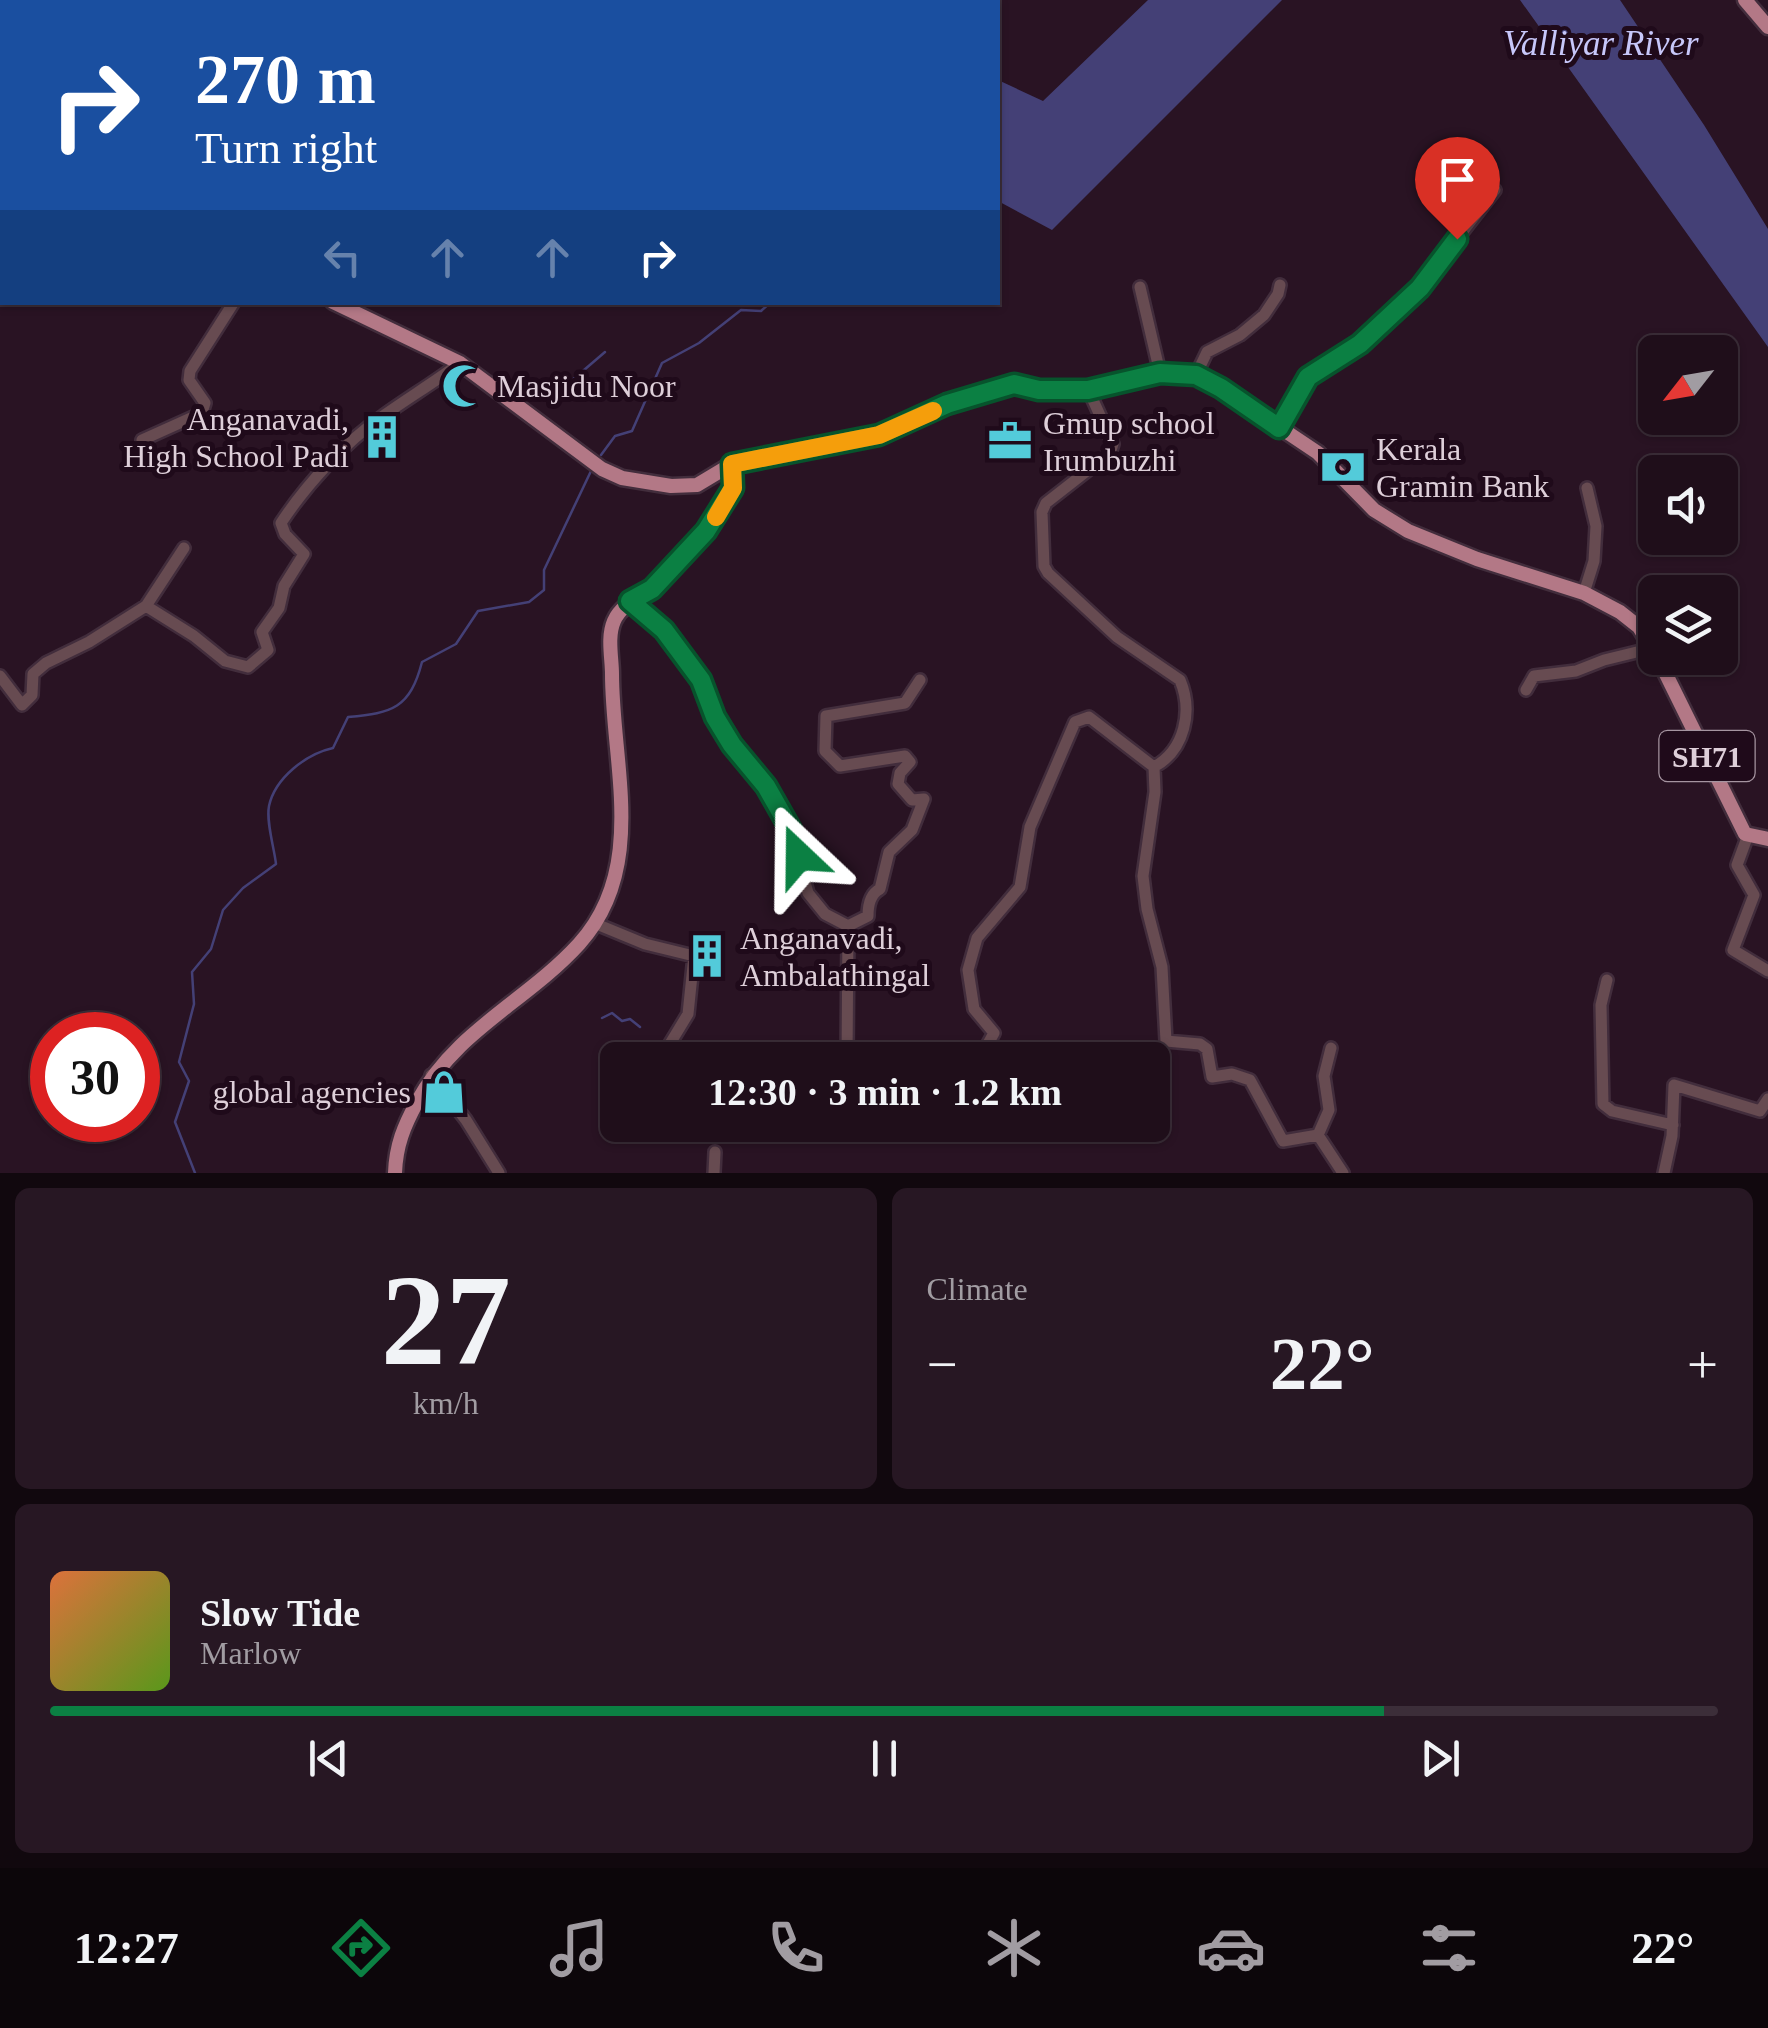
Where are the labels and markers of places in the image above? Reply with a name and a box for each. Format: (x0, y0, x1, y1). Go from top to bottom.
pin (1415, 137, 1500, 240)
mosque icon: Masjidu Noor (440, 362, 488, 410)
place label: Masjidu Noor (497, 368, 676, 404)
place label: Anganavadi, High School Padi (123, 401, 349, 474)
place label: Gmup school Irumbuzhi (1043, 405, 1215, 478)
building icon: Anganavadi, High School Padi (358, 413, 406, 461)
office icon: Gmup school Irumbuzhi (986, 417, 1034, 465)
place label: Kerala Gramin Bank (1376, 431, 1549, 504)
bank icon: Kerala Gramin Bank (1319, 443, 1367, 491)
place label: Anganavadi, Ambalathingal (740, 920, 930, 993)
building icon: Anganavadi, Ambalathingal (683, 932, 731, 980)
shop icon: global agencies (420, 1068, 468, 1116)
place label: global agencies (213, 1074, 411, 1110)

